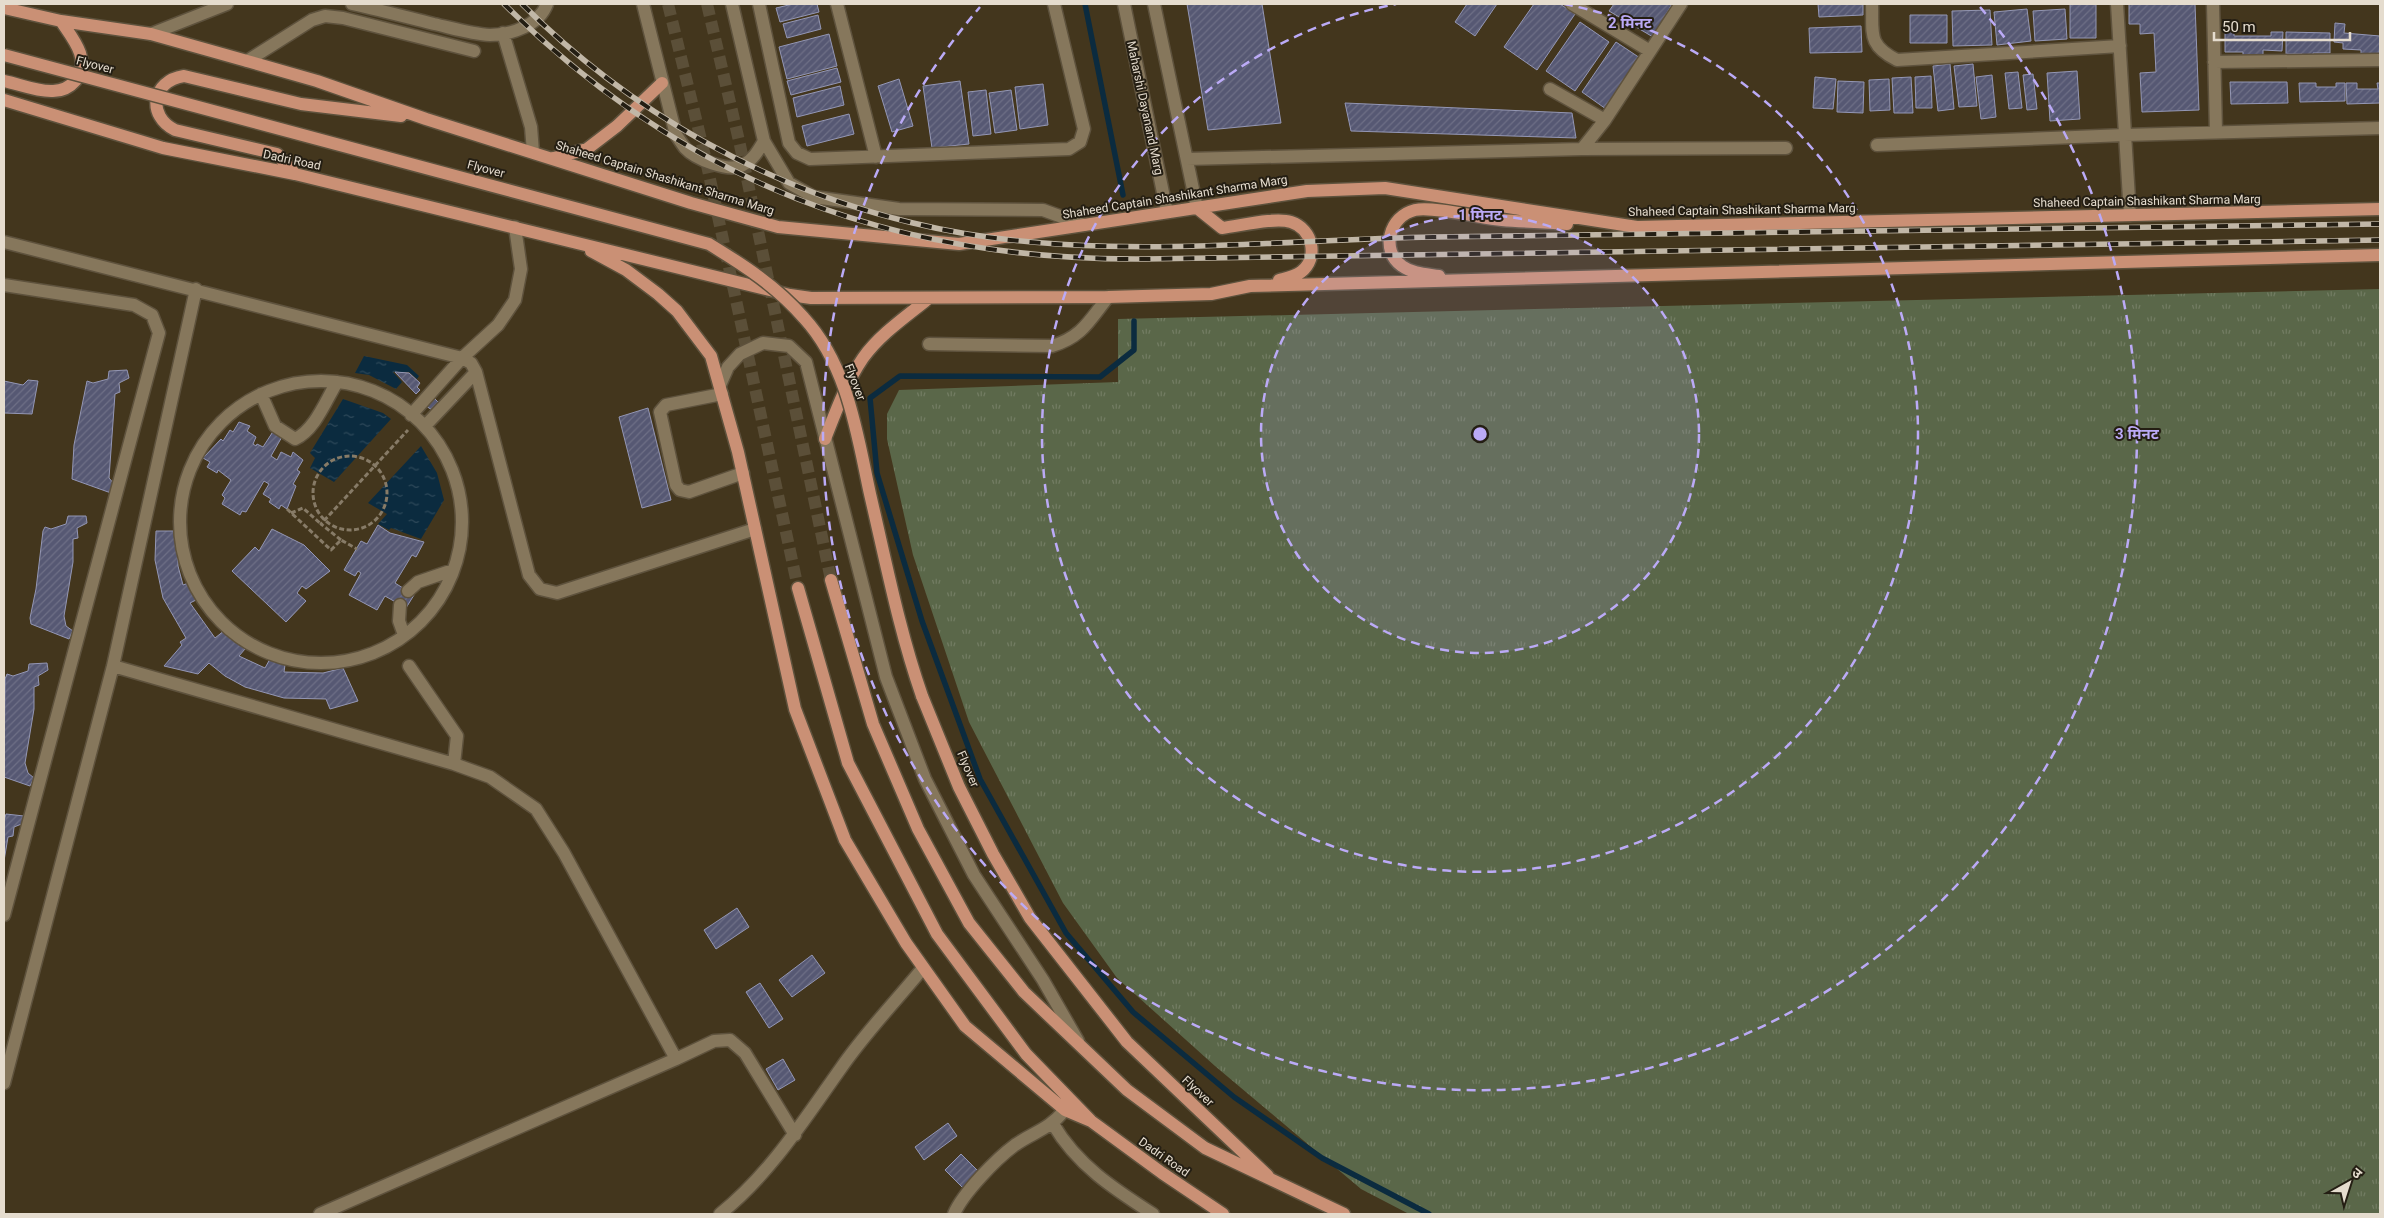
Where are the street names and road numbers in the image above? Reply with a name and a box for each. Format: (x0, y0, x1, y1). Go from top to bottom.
street label: Maharshi Dayanand Marg (1124, 40, 1166, 176)
street label: Flyover (75, 53, 115, 77)
street label: Shaheed Captain Shashikant Sharma Marg (554, 138, 776, 218)
street label: Dadri Road (262, 147, 322, 173)
street label: Flyover (466, 157, 506, 181)
street label: Shaheed Captain Shashikant Sharma Marg (1062, 172, 1288, 222)
street label: Shaheed Captain Shashikant Sharma Marg (2033, 192, 2261, 210)
street label: Shaheed Captain Shashikant Sharma Marg (1628, 201, 1856, 219)
street label: Flyover (842, 362, 868, 402)
street label: Flyover (954, 749, 982, 789)
street label: Flyover (1179, 1073, 1217, 1109)
street label: Dadri Road (1136, 1134, 1192, 1180)

